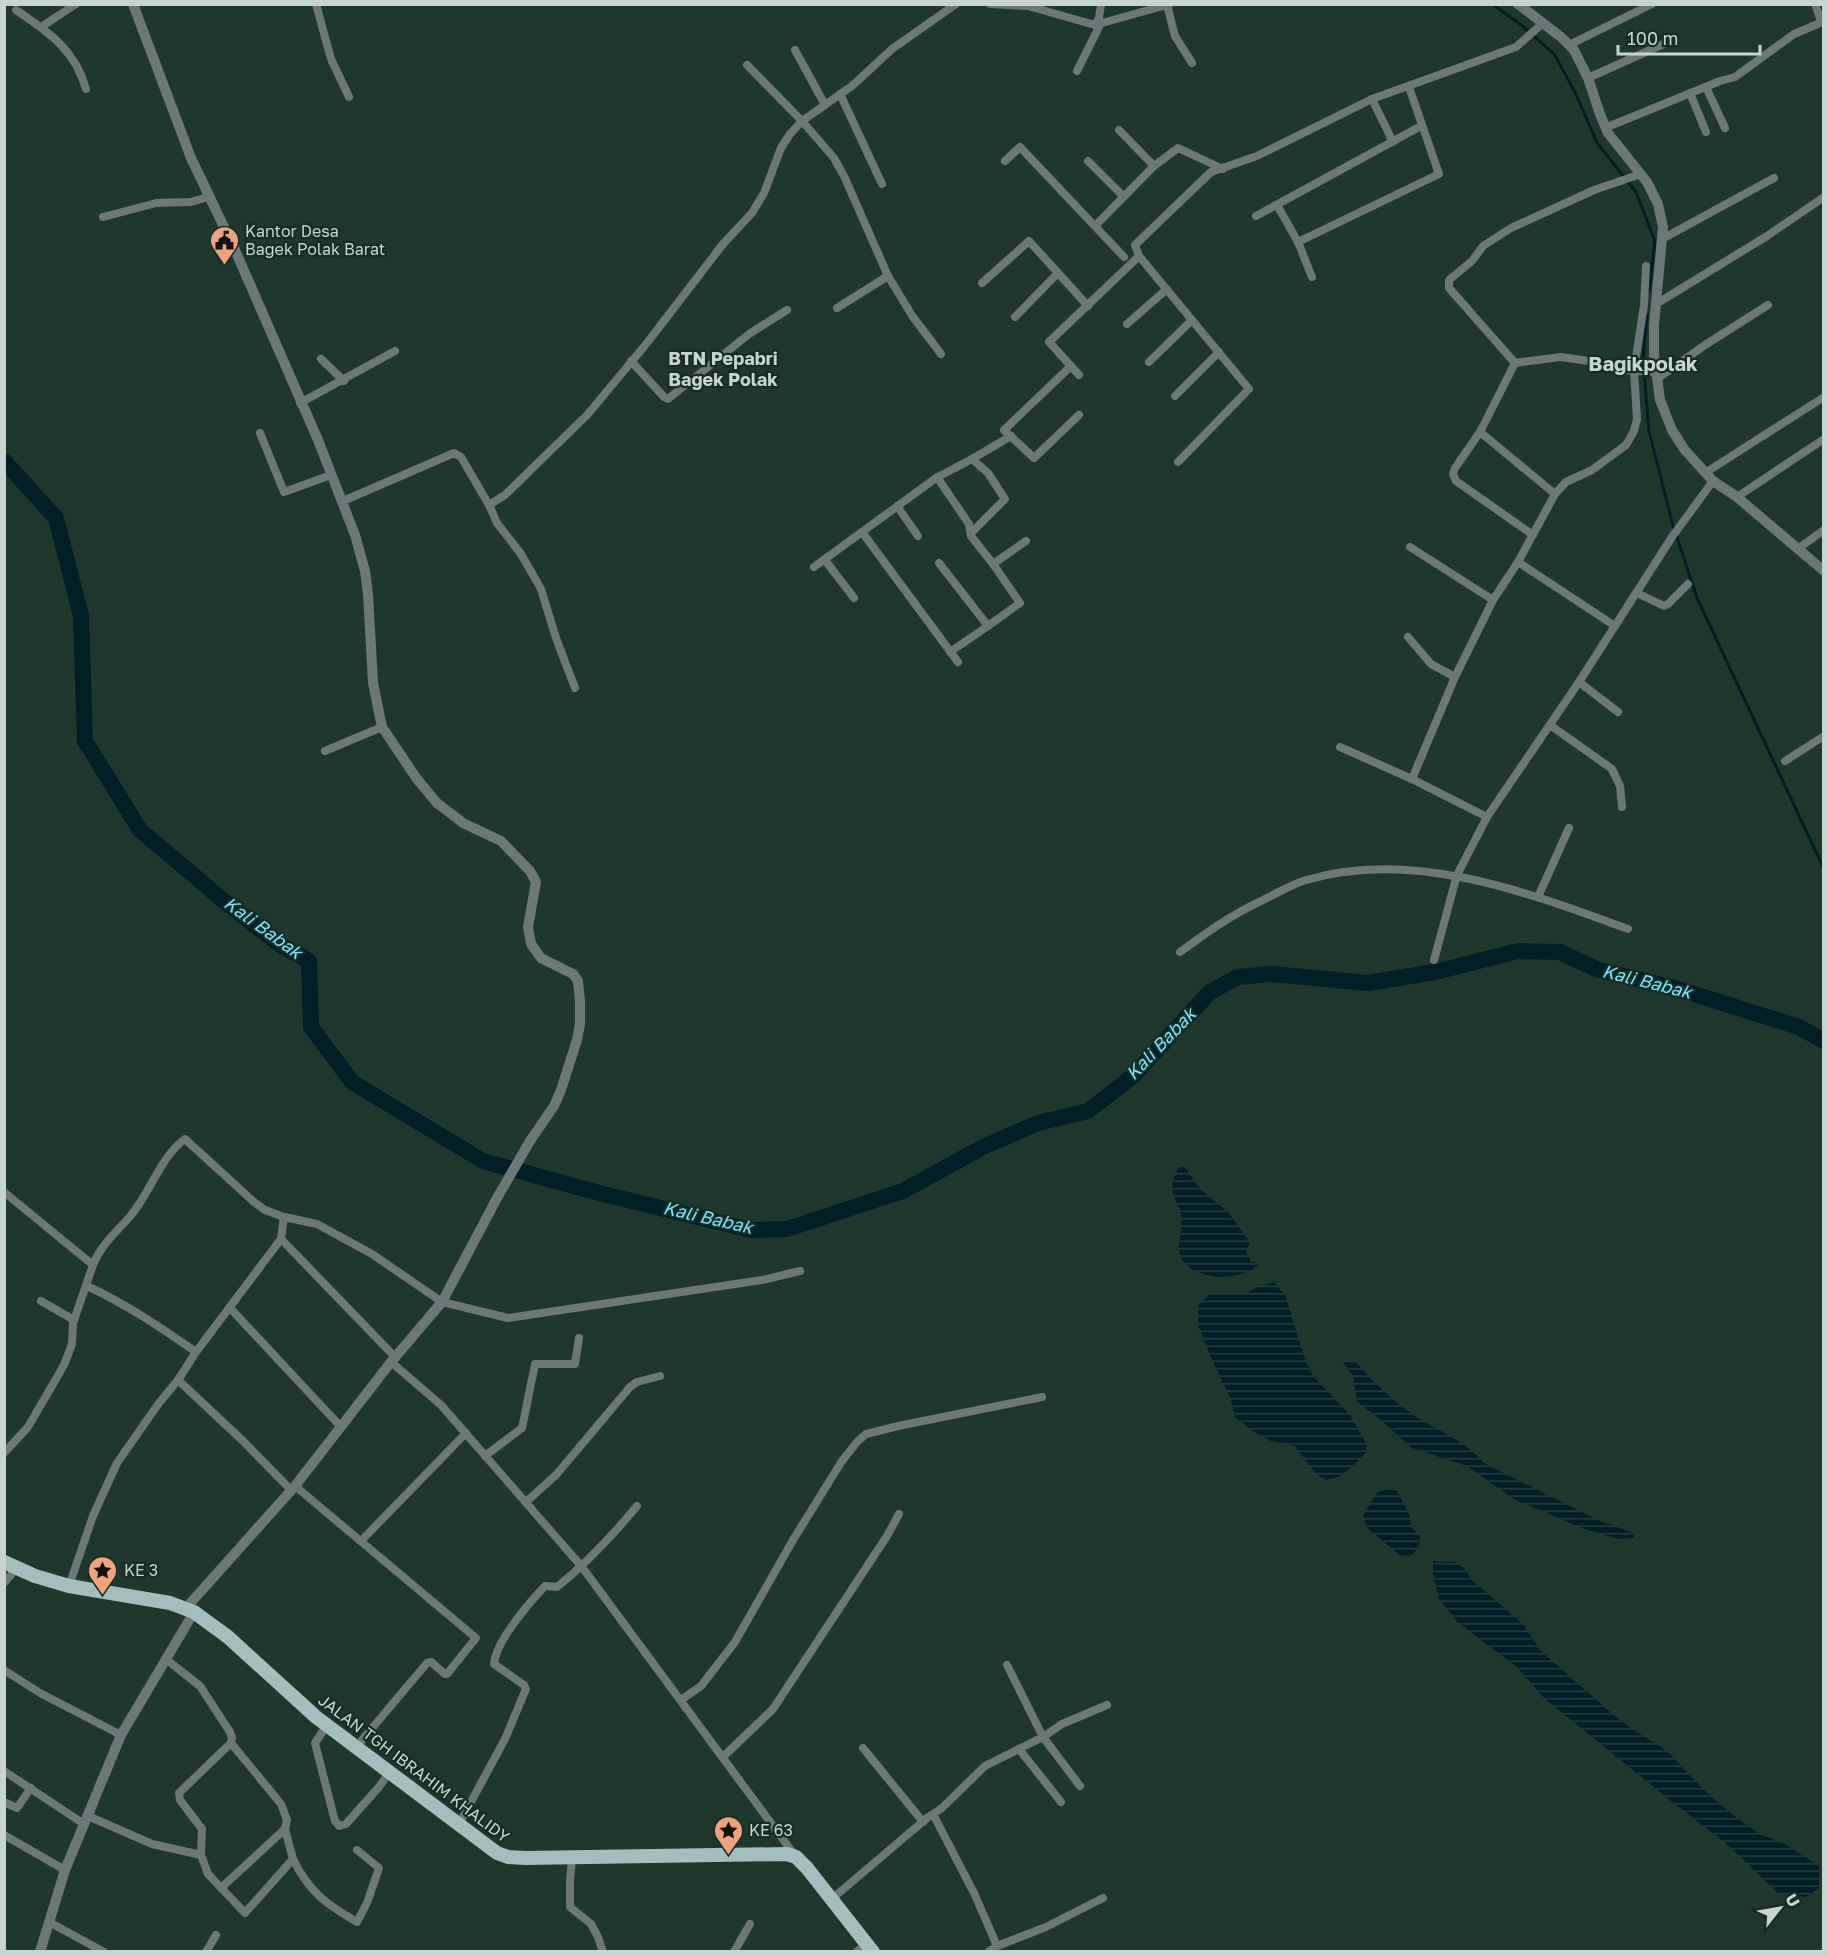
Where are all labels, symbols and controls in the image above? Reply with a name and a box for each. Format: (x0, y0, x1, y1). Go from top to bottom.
scale bar (1618, 18, 1760, 56)
text: 100 m (1627, 27, 1678, 49)
place label: Kantor Desa Bagek Polak Barat (245, 221, 385, 259)
public building icon: Kantor Desa Bagek Polak Barat (208, 224, 240, 266)
district label: BTN Pepabri Bagek Polak (668, 347, 778, 390)
district label: Bagikpolak (1588, 351, 1698, 375)
water label: Kali Babak (220, 892, 308, 964)
water label: Kali Babak (1600, 959, 1696, 1003)
water label: Kali Babak (1121, 1002, 1201, 1084)
water label: Kali Babak (661, 1196, 757, 1238)
place icon: KE 3 (87, 1554, 119, 1596)
place label: KE 3 (124, 1560, 158, 1580)
street label: JALAN TGH IBRAHIM KHALIDY (315, 1690, 514, 1847)
place icon: KE 63 (712, 1814, 744, 1856)
place label: KE 63 (749, 1820, 793, 1840)
north arrow (1750, 1878, 1810, 1938)
text: U (1781, 1890, 1804, 1910)

